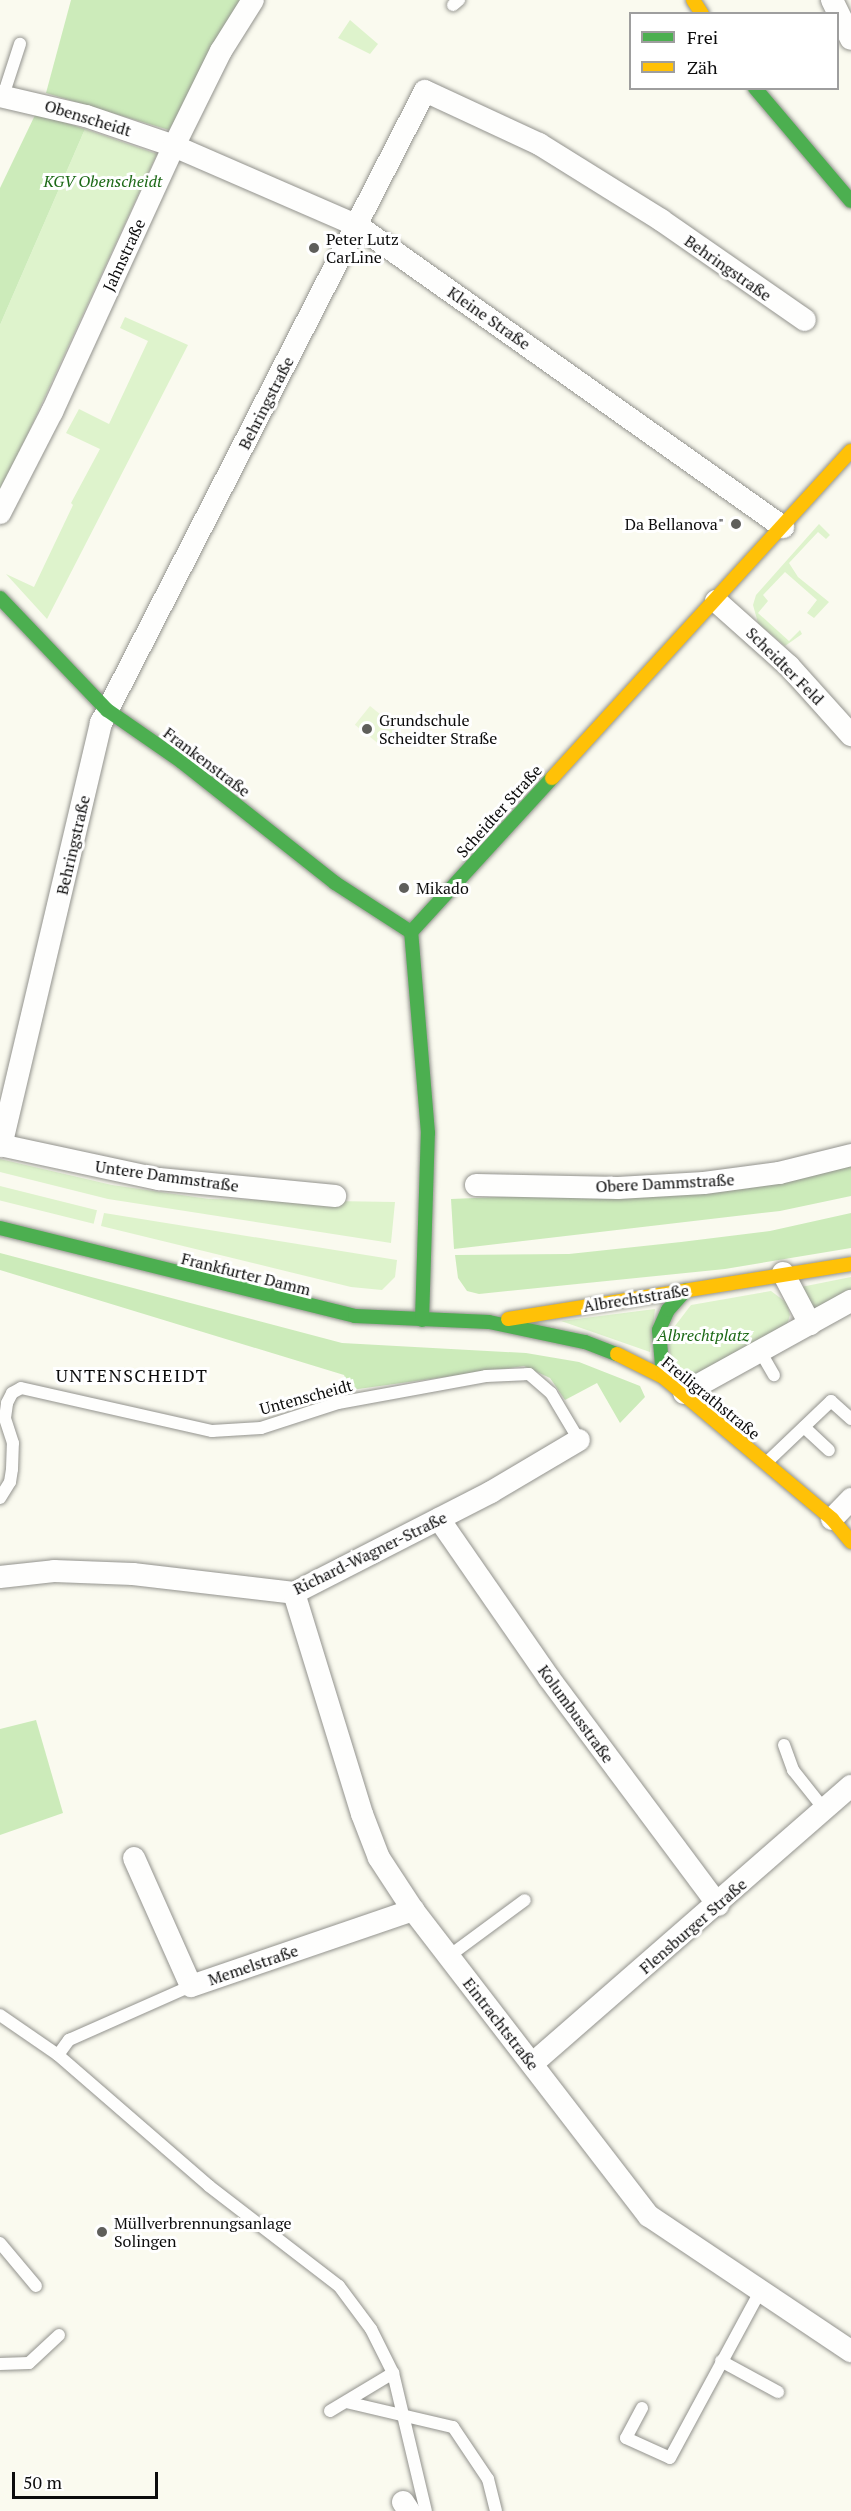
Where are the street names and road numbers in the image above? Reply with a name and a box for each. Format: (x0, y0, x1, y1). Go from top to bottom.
street label: Obenscheidt (42, 96, 134, 140)
street label: Jahnstraße (99, 216, 149, 294)
street label: Behringstraße (681, 231, 775, 305)
street label: Kleine Straße (444, 282, 534, 354)
street label: Behringstraße (234, 353, 298, 453)
street label: Scheidter Feld (742, 623, 828, 709)
street label: Frankenstraße (160, 723, 254, 801)
street label: Scheidter Straße (452, 761, 546, 861)
street label: Behringstraße (52, 793, 94, 897)
street label: Untere Dammstraße (94, 1156, 240, 1196)
street label: Obere Dammstraße (595, 1170, 735, 1196)
street label: Frankfurter Damm (179, 1249, 313, 1299)
street label: Albrechtstraße (582, 1280, 690, 1316)
street label: Freiligrathstraße (658, 1353, 764, 1443)
street label: Untenscheidt (258, 1375, 354, 1419)
street label: Richard-Wagner-Straße (290, 1507, 450, 1599)
street label: Kolumbusstraße (534, 1661, 618, 1767)
street label: Flensburger Straße (636, 1874, 750, 1978)
street label: Memelstraße (205, 1941, 301, 1989)
street label: Eintrachtstraße (459, 1974, 543, 2074)

